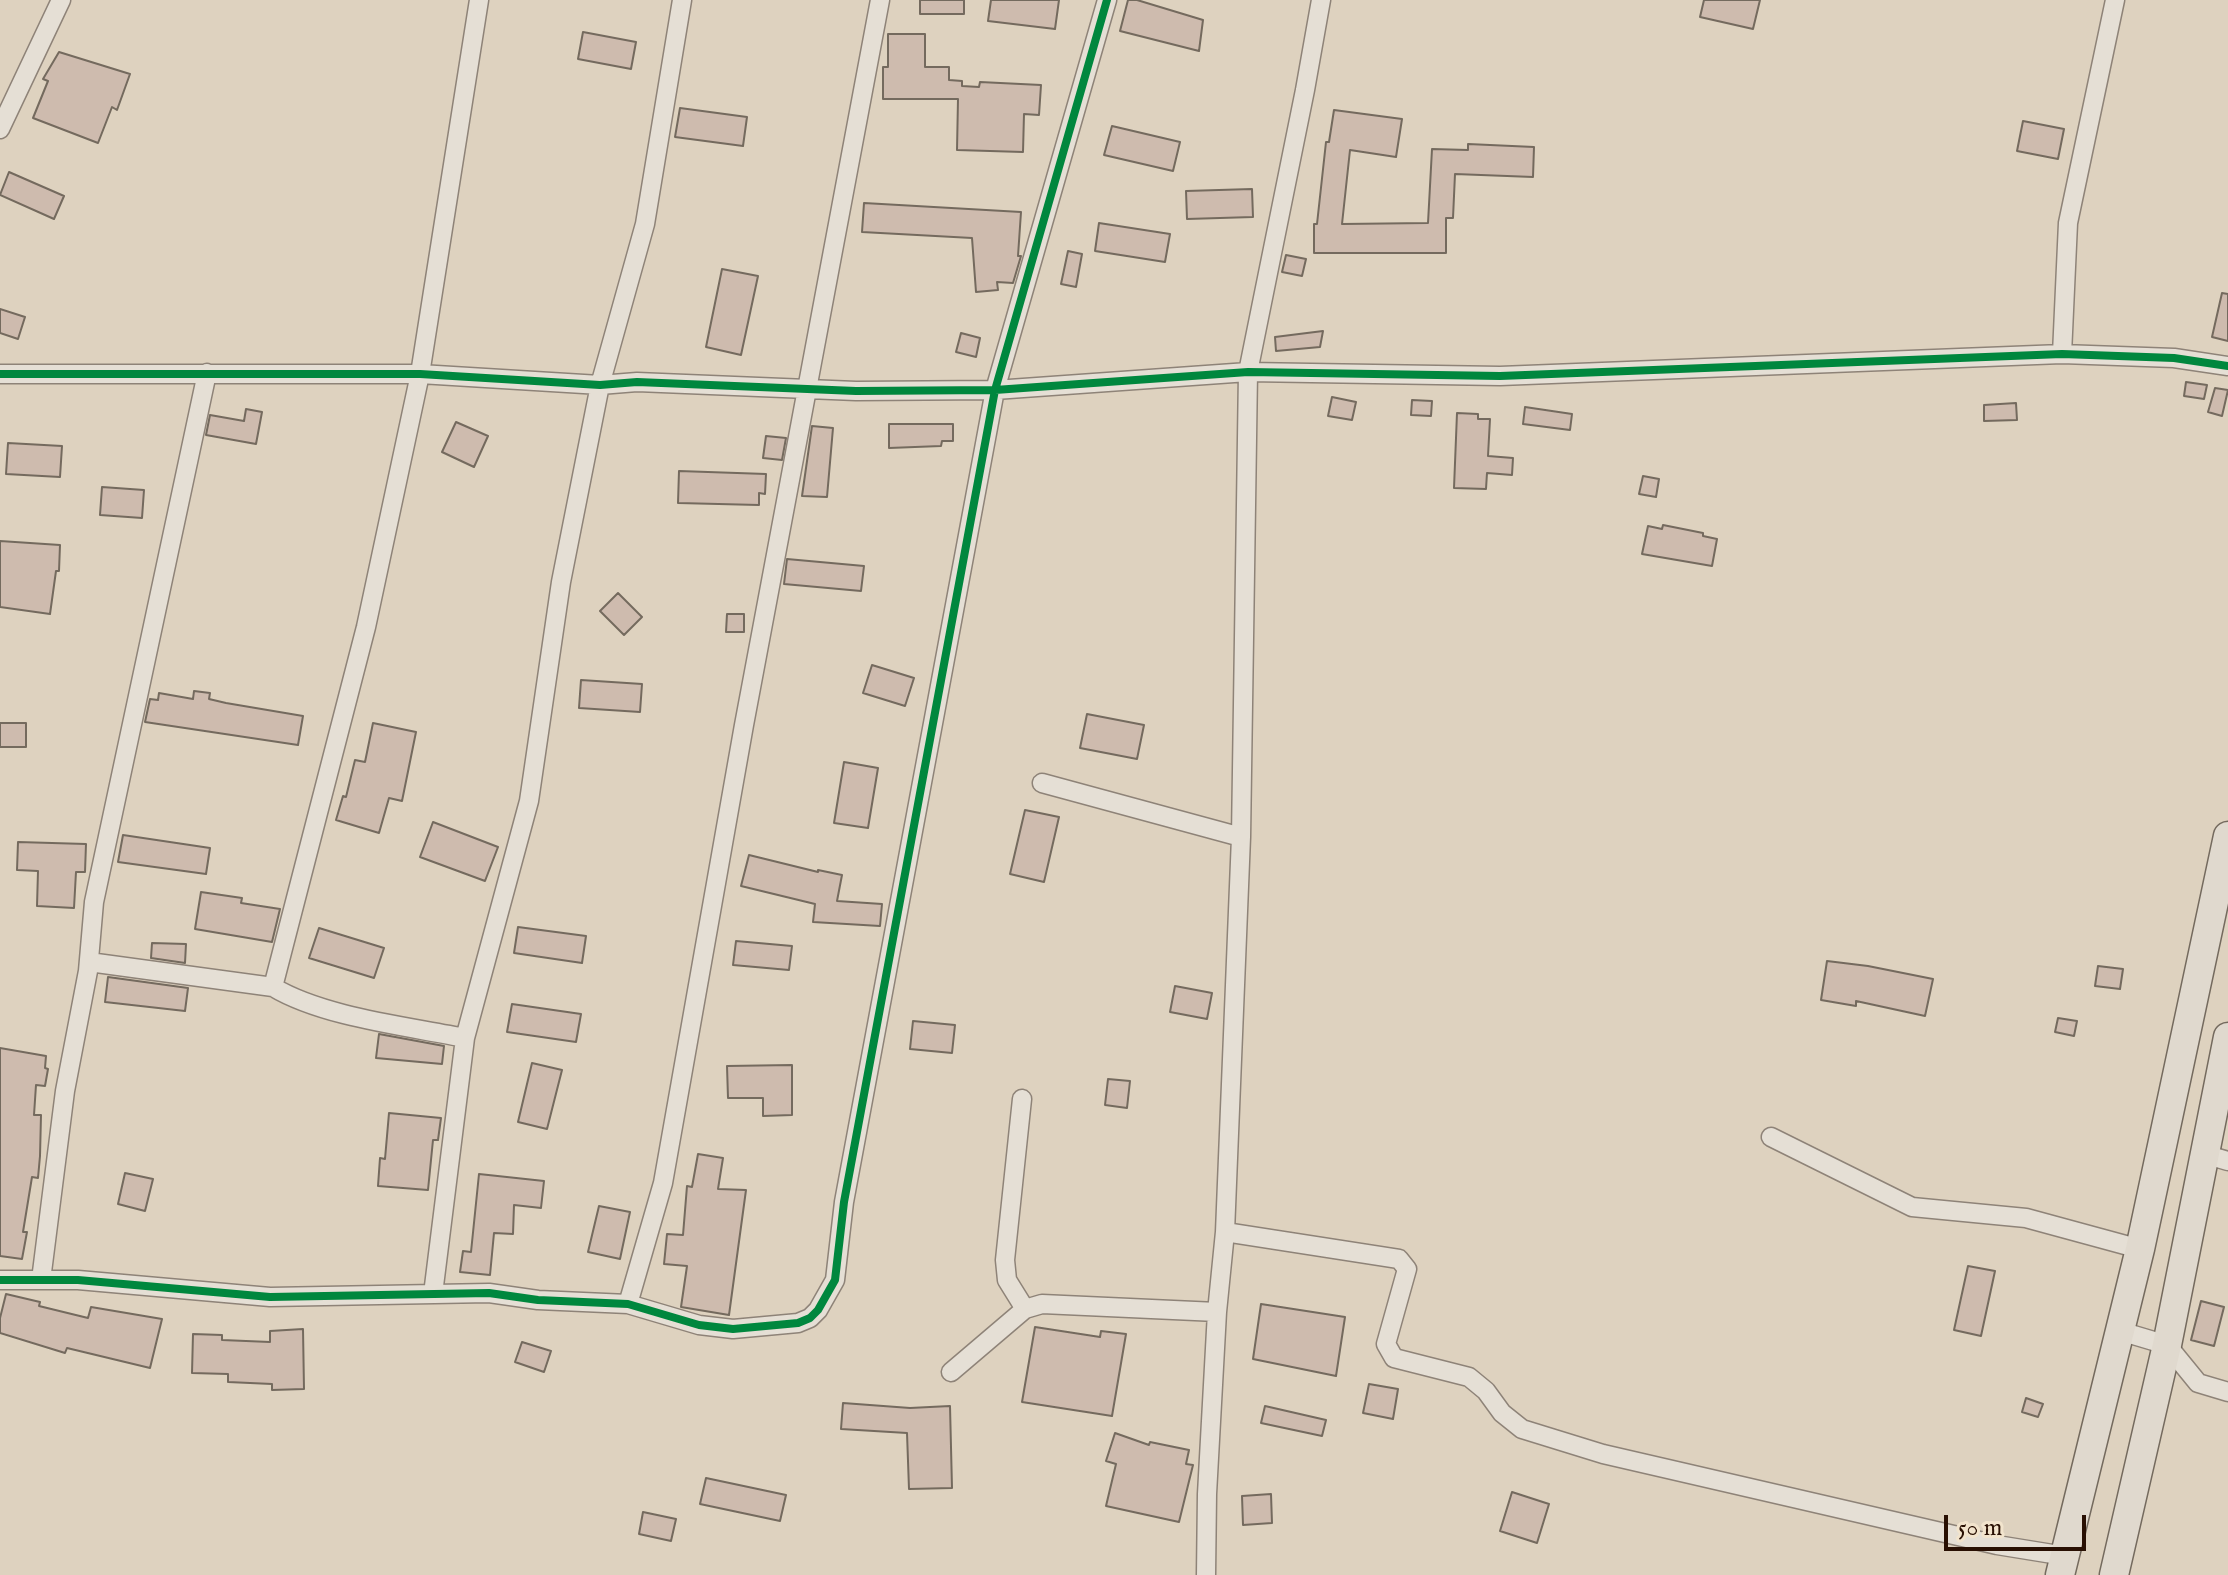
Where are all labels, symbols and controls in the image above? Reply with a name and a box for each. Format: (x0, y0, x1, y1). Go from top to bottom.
scale bar (1948, 1499, 2090, 1549)
text: 50 m (1958, 1513, 2002, 1544)

